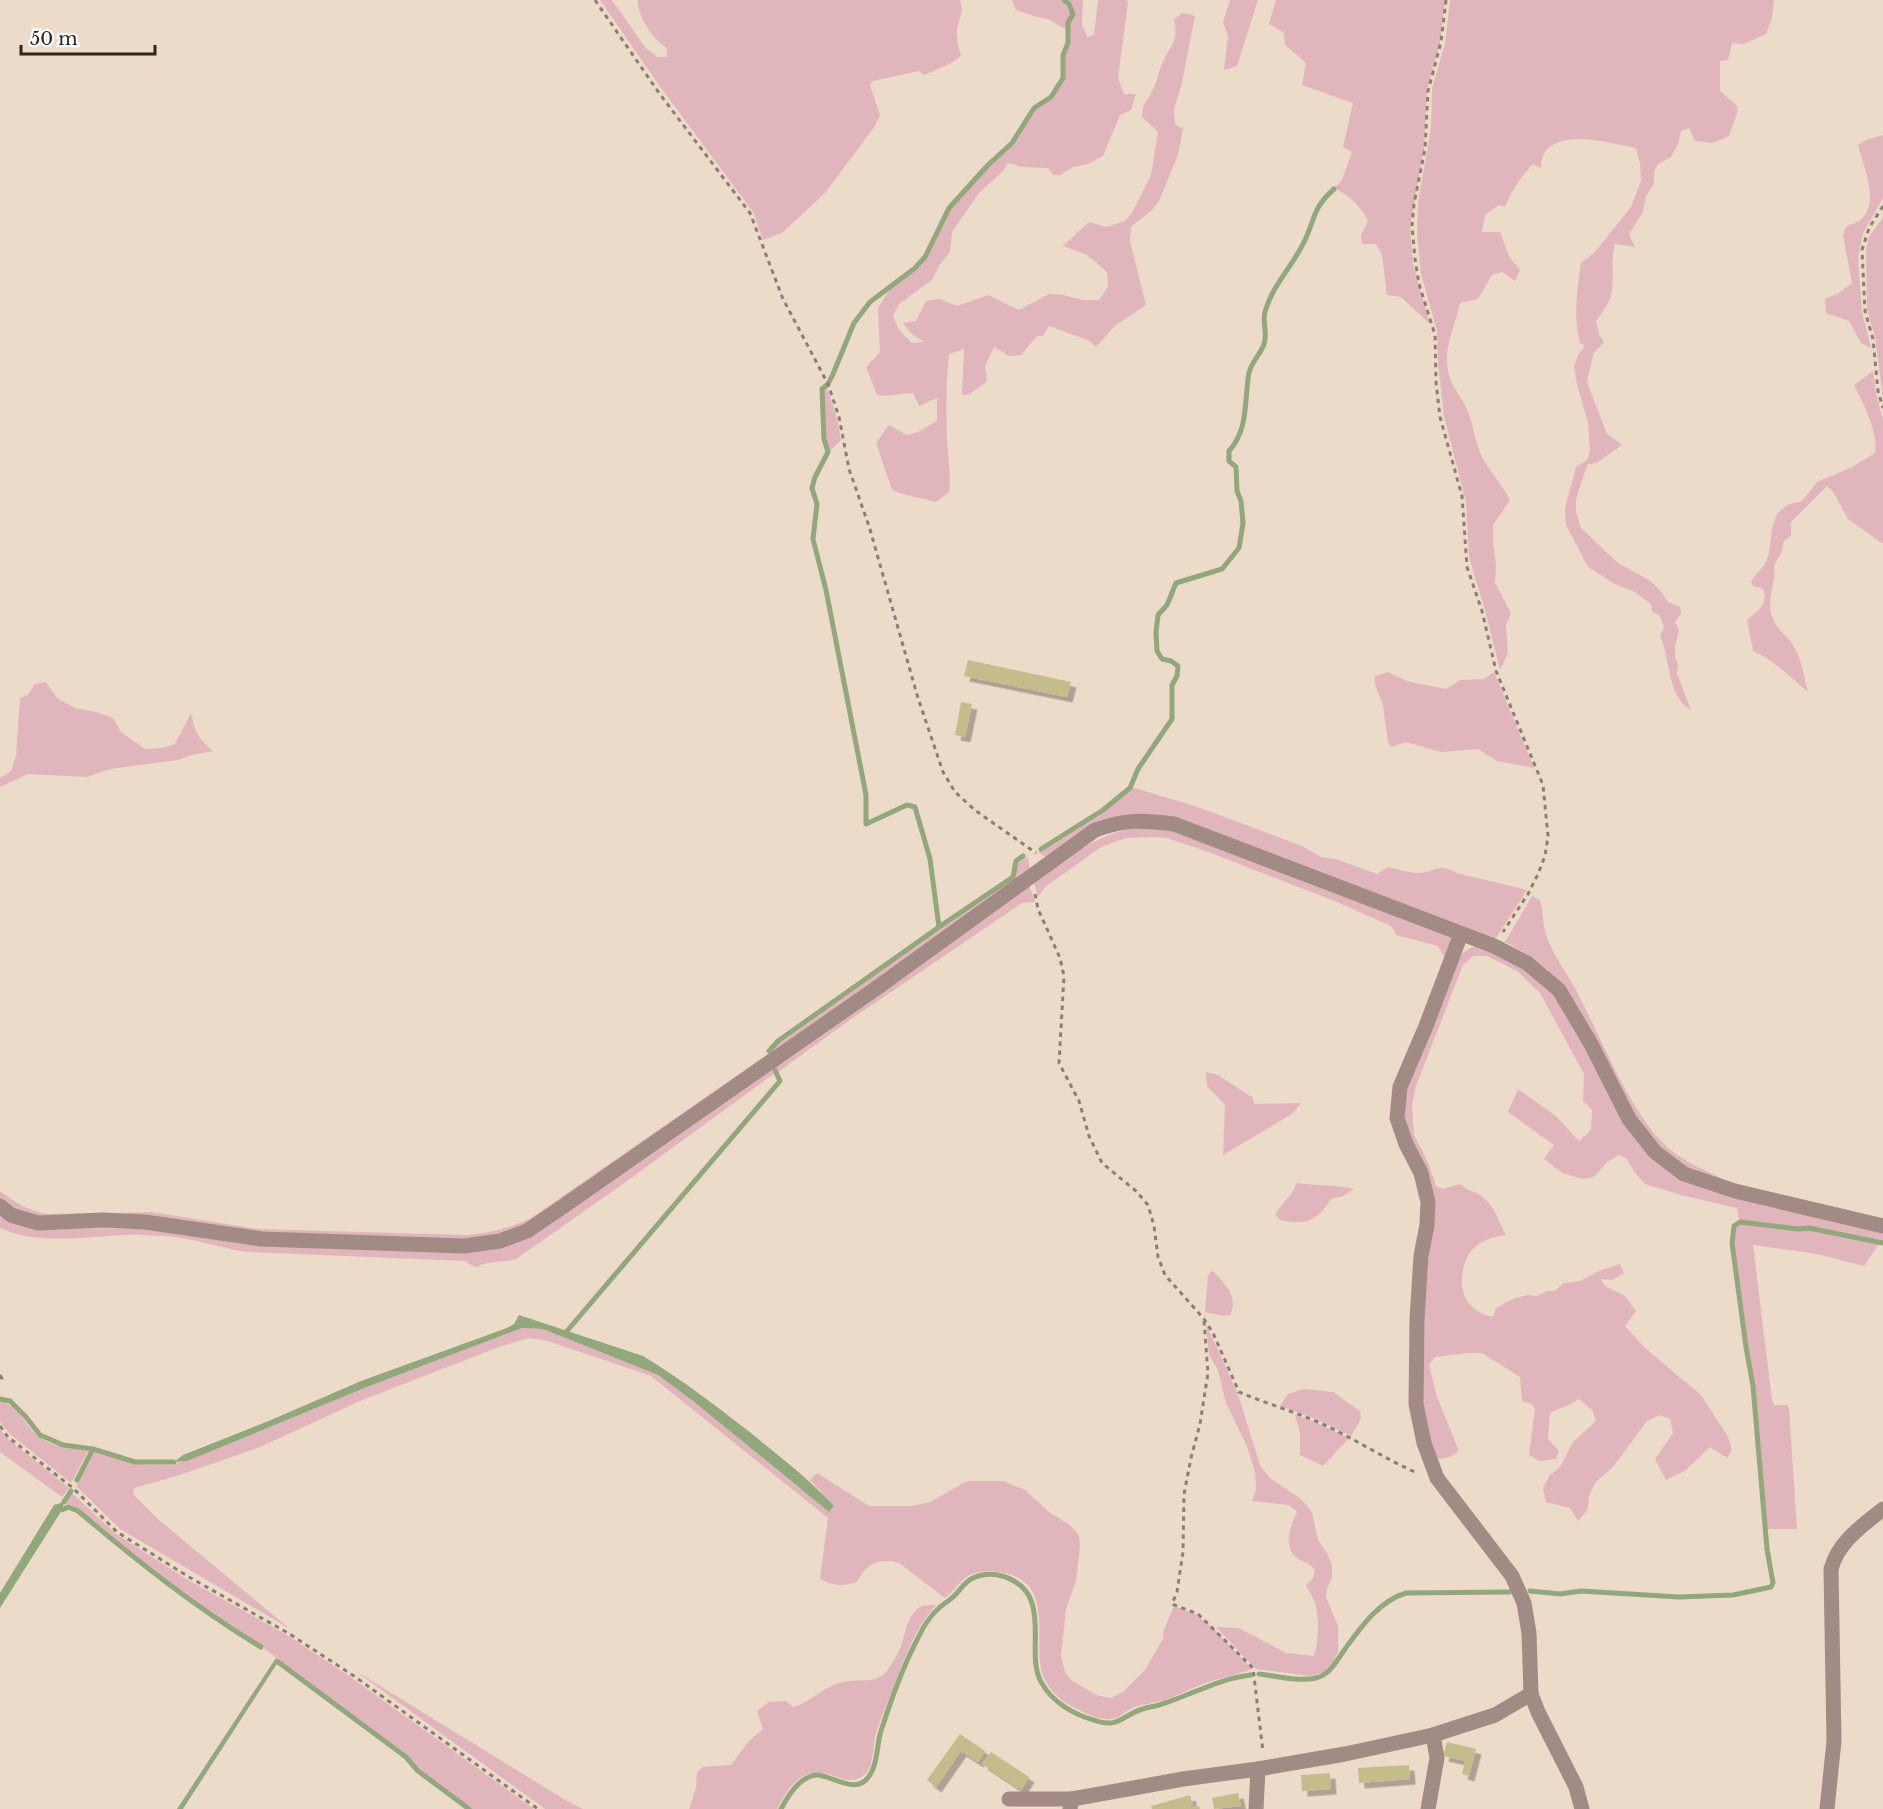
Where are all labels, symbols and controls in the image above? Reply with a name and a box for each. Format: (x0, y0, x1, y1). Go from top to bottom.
scale bar (21, 18, 154, 56)
text: 50 m (30, 28, 78, 50)

